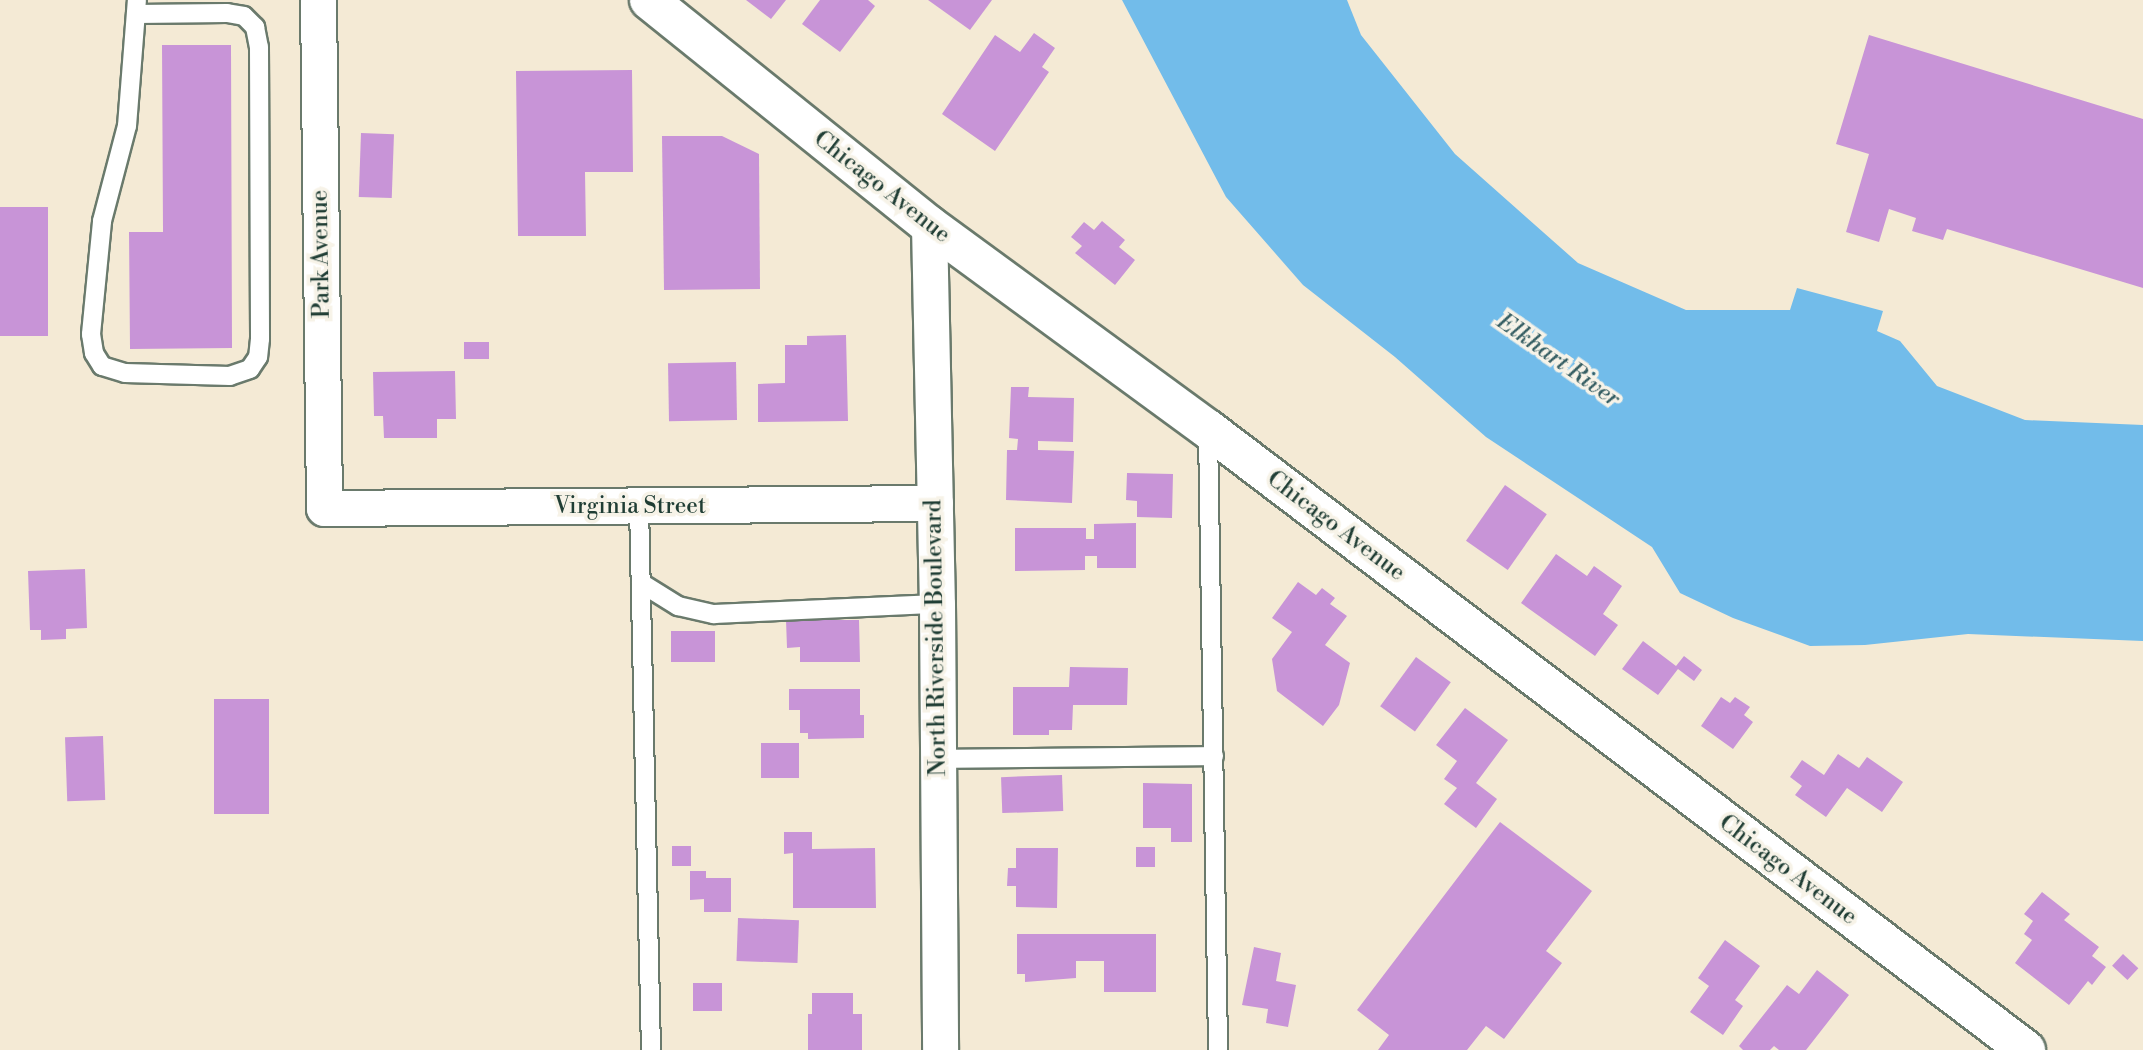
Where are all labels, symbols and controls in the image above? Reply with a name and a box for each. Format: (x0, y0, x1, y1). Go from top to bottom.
street label: Chicago Avenue (808, 125, 956, 249)
street label: Park Avenue (306, 190, 336, 318)
water label: Elkhart River (1491, 308, 1625, 414)
street label: Chicago Avenue (1262, 465, 1410, 587)
street label: Virginia Street (554, 492, 706, 520)
street label: North Riverside Boulevard (920, 499, 952, 777)
street label: Chicago Avenue (1714, 809, 1862, 931)

